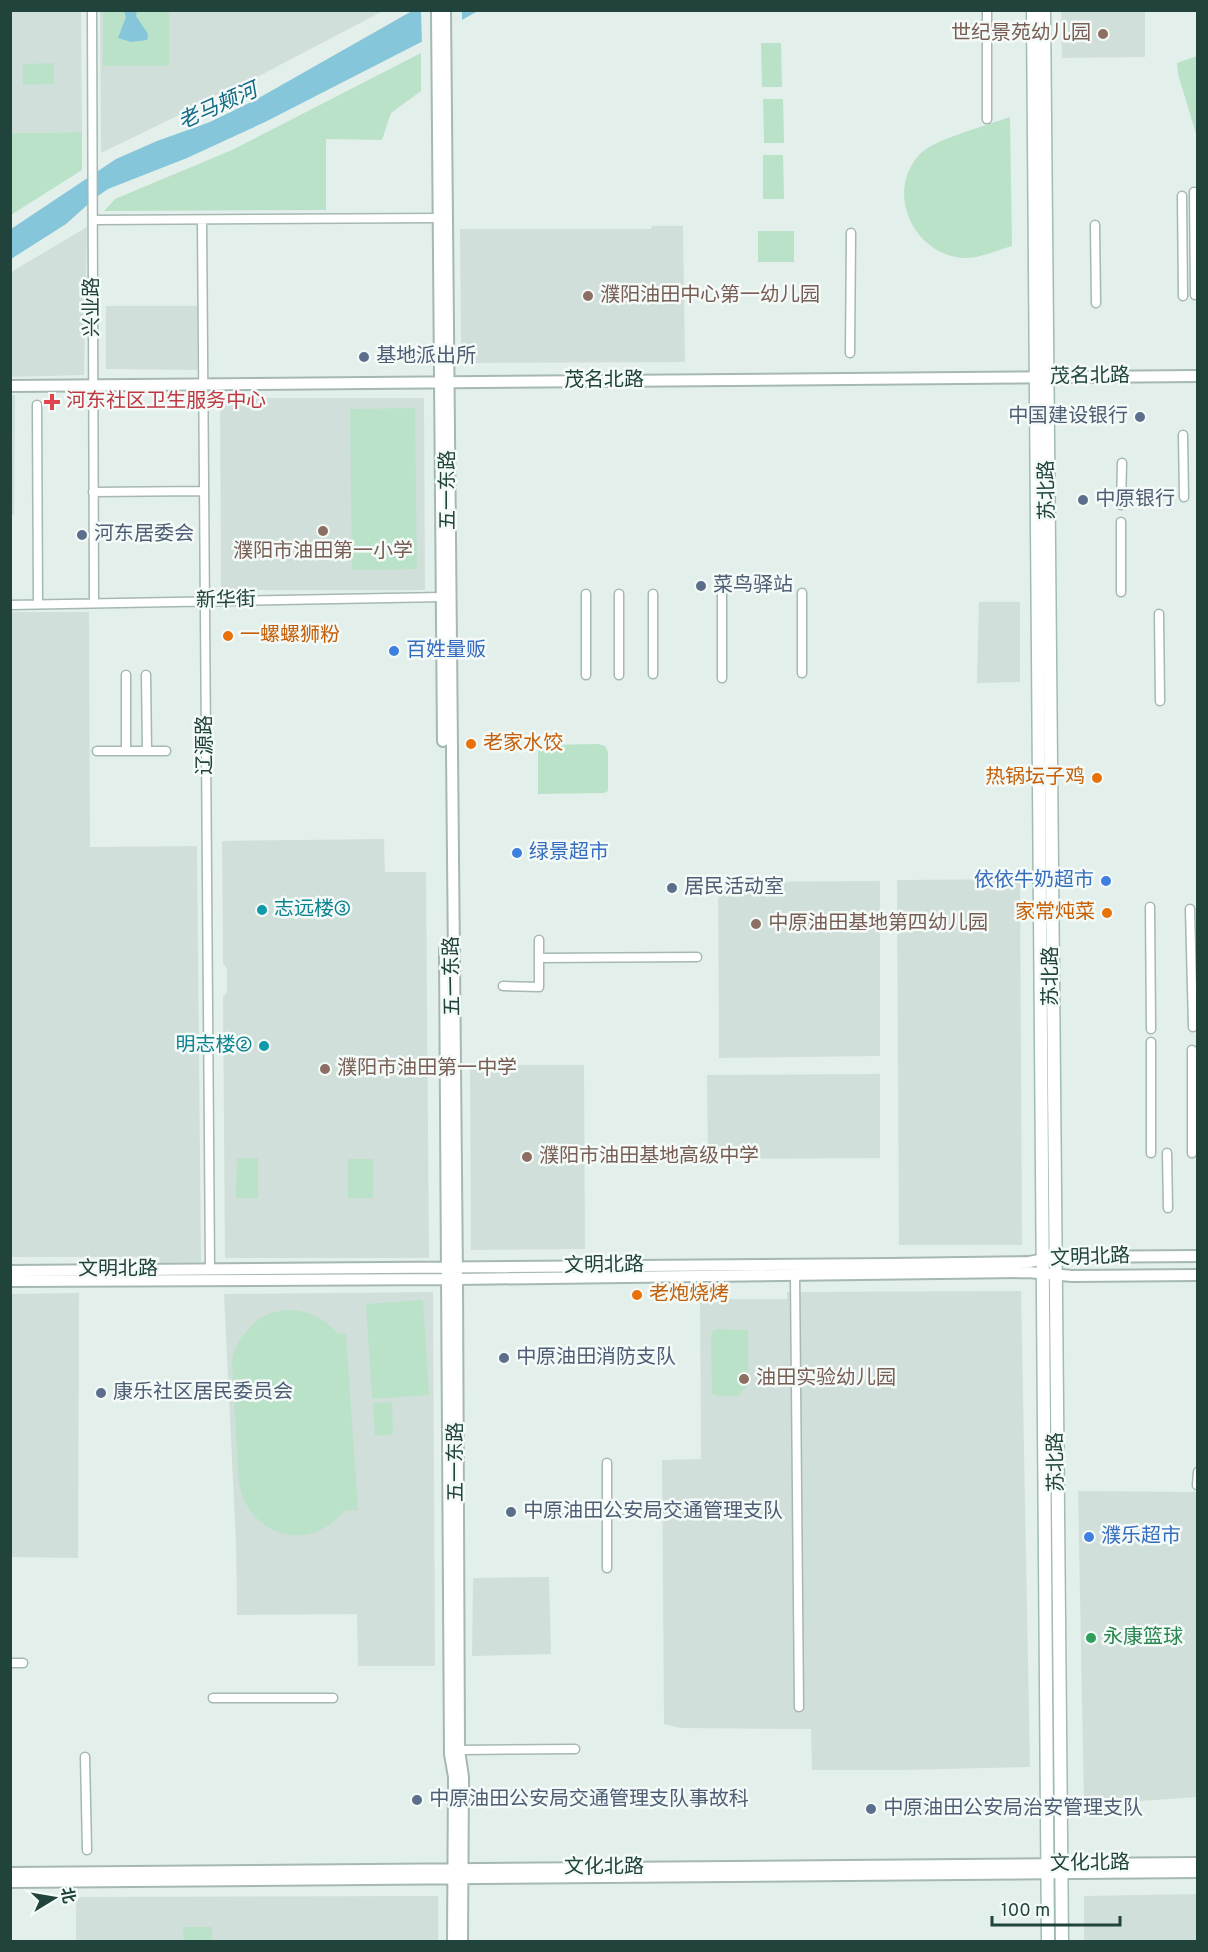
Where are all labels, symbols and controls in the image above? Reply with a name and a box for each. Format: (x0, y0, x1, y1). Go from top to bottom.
place label: 世纪景苑幼儿园 (951, 21, 1091, 47)
marker: 世纪景苑幼儿园 (1096, 27, 1110, 41)
water label: 老马颊河 (174, 76, 266, 136)
street label: 兴业路 (80, 277, 106, 337)
place label: 濮阳油田中心第一幼儿园 (600, 283, 820, 309)
marker: 濮阳油田中心第一幼儿园 (581, 289, 595, 303)
place label: 基地派出所 (376, 344, 476, 370)
marker: 基地派出所 (357, 350, 371, 364)
street label: 茂名北路 (1050, 363, 1130, 391)
street label: 茂名北路 (564, 368, 644, 394)
place label: 河东社区卫生服务中心 (66, 389, 266, 415)
marker: 河东社区卫生服务中心 (43, 393, 61, 411)
place label: 中国建设银行 (1008, 404, 1128, 430)
marker: 中国建设银行 (1133, 410, 1147, 424)
street label: 五一东路 (436, 450, 462, 530)
street label: 苏北路 (1034, 460, 1062, 520)
place label: 中原银行 (1095, 487, 1175, 513)
marker: 中原银行 (1076, 493, 1090, 507)
place label: 河东居委会 (94, 522, 194, 548)
marker: 濮阳市油田第一小学 (316, 524, 330, 538)
marker: 河东居委会 (75, 528, 89, 542)
place label: 濮阳市油田第一小学 (233, 539, 413, 565)
place label: 菜鸟驿站 (713, 573, 793, 599)
marker: 菜鸟驿站 (694, 579, 708, 593)
street label: 新华街 (196, 587, 256, 615)
place label: 一螺螺狮粉 (240, 623, 340, 649)
marker: 一螺螺狮粉 (221, 629, 235, 643)
place label: 百姓量贩 (406, 638, 486, 664)
marker: 百姓量贩 (387, 644, 401, 658)
street label: 辽源路 (193, 715, 219, 775)
place label: 老家水饺 (483, 731, 563, 757)
marker: 老家水饺 (464, 737, 478, 751)
place label: 热锅坛子鸡 (985, 765, 1085, 791)
marker: 热锅坛子鸡 (1090, 771, 1104, 785)
place label: 绿景超市 (529, 840, 609, 866)
marker: 绿景超市 (510, 846, 524, 860)
place label: 依依牛奶超市 (974, 868, 1094, 894)
marker: 依依牛奶超市 (1099, 874, 1113, 888)
place label: 居民活动室 (684, 875, 784, 901)
marker: 居民活动室 (665, 881, 679, 895)
place label: 志远楼③ (274, 897, 351, 923)
place label: 家常炖菜 (1015, 900, 1095, 926)
marker: 志远楼③ (255, 903, 269, 917)
marker: 家常炖菜 (1100, 906, 1114, 920)
place label: 中原油田基地第四幼儿园 (768, 911, 988, 937)
marker: 中原油田基地第四幼儿园 (749, 917, 763, 931)
street label: 五一东路 (439, 936, 467, 1016)
street label: 苏北路 (1039, 946, 1065, 1006)
place label: 明志楼② (175, 1033, 252, 1059)
marker: 明志楼② (257, 1039, 271, 1053)
place label: 濮阳市油田第一中学 (337, 1056, 517, 1082)
marker: 濮阳市油田第一中学 (318, 1062, 332, 1076)
place label: 濮阳市油田基地高级中学 (539, 1144, 759, 1170)
marker: 濮阳市油田基地高级中学 (520, 1150, 534, 1164)
street label: 文明北路 (1050, 1244, 1130, 1272)
street label: 文明北路 (564, 1252, 644, 1280)
street label: 文明北路 (78, 1257, 158, 1283)
place label: 老炮烧烤 (649, 1282, 729, 1308)
marker: 老炮烧烤 (630, 1288, 644, 1302)
place label: 中原油田消防支队 (516, 1345, 676, 1371)
marker: 中原油田消防支队 (497, 1351, 511, 1365)
place label: 油田实验幼儿园 (756, 1366, 896, 1392)
marker: 油田实验幼儿园 (737, 1372, 751, 1386)
place label: 康乐社区居民委员会 (113, 1380, 293, 1406)
marker: 康乐社区居民委员会 (94, 1386, 108, 1400)
street label: 五一东路 (444, 1422, 470, 1502)
street label: 苏北路 (1043, 1432, 1071, 1492)
place label: 中原油田公安局交通管理支队 (523, 1499, 783, 1525)
marker: 中原油田公安局交通管理支队 (504, 1505, 518, 1519)
place label: 濮乐超市 (1101, 1524, 1181, 1550)
marker: 濮乐超市 (1082, 1530, 1096, 1544)
place label: 永康篮球 (1103, 1625, 1183, 1651)
marker: 永康篮球 (1084, 1631, 1098, 1645)
place label: 中原油田公安局交通管理支队事故科 (429, 1787, 749, 1813)
marker: 中原油田公安局交通管理支队事故科 (410, 1793, 424, 1807)
place label: 中原油田公安局治安管理支队 (883, 1796, 1143, 1822)
marker: 中原油田公安局治安管理支队 (864, 1802, 878, 1816)
street label: 文化北路 (1050, 1850, 1130, 1878)
street label: 文化北路 (564, 1855, 644, 1881)
north arrow (24, 1868, 84, 1928)
text: 北 (55, 1886, 78, 1905)
scale bar (992, 1889, 1120, 1927)
text: 100 m (1001, 1900, 1050, 1923)

